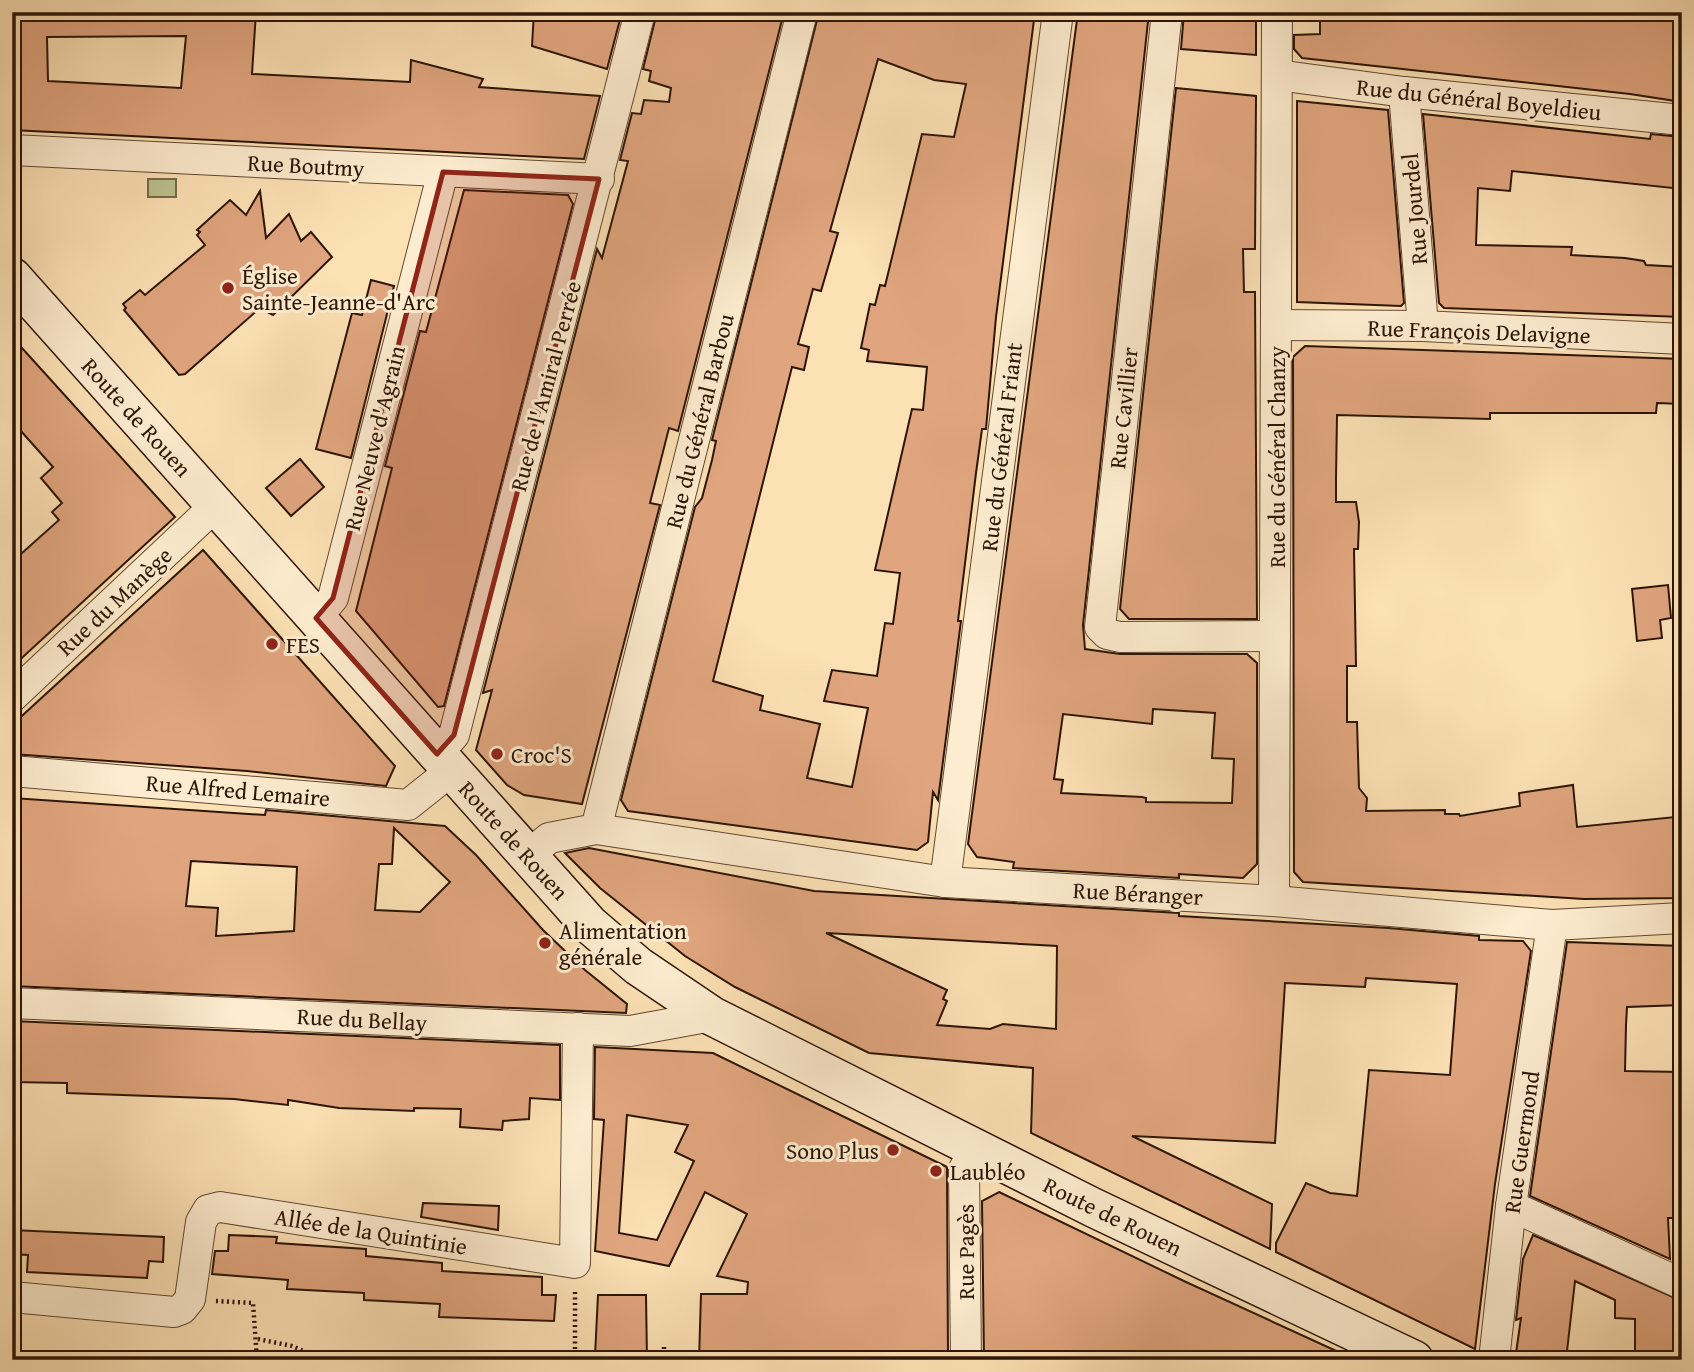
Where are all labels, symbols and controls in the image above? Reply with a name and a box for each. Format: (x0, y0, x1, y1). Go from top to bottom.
street label: Rue du Général Boyeldieu (1355, 70, 1604, 128)
street label: Rue Boutmy (247, 145, 366, 185)
street label: Rue Jourdel (1393, 152, 1435, 266)
place label: Église Sainte-Jeanne-d'Arc (242, 259, 435, 318)
street label: Rue de l'Amiral Perrée (501, 277, 589, 495)
marker: Église Sainte-Jeanne-d'Arc (220, 280, 236, 296)
street label: Rue du Général Barbou (656, 309, 742, 532)
street label: Rue François Delavigne (1367, 311, 1591, 351)
street label: Rue du Général Friant (972, 341, 1030, 553)
street label: Rue Neuve d'Agrain (335, 342, 413, 534)
street label: Rue Cavillier (1100, 345, 1146, 470)
street label: Rue du Général Chanzy (1260, 346, 1293, 568)
street label: Route de Rouen (74, 350, 200, 484)
street label: Rue du Manège (49, 539, 179, 663)
place label: FES (286, 628, 320, 661)
marker: FES (264, 636, 280, 652)
place label: Croc'S (511, 738, 572, 771)
marker: Croc'S (489, 746, 505, 762)
street label: Rue Alfred Lemaire (145, 766, 331, 814)
street label: Route de Rouen (451, 773, 577, 907)
street label: Rue Béranger (1072, 873, 1204, 913)
place label: Alimentation générale (559, 914, 687, 973)
marker: Alimentation générale (537, 935, 553, 951)
street label: Rue du Bellay (296, 999, 429, 1039)
street label: Rue Guermond (1495, 1068, 1547, 1215)
place label: Sono Plus (786, 1134, 879, 1167)
marker: Sono Plus (885, 1142, 901, 1158)
place label: Laubléo (950, 1155, 1025, 1188)
marker: Laubléo (928, 1163, 944, 1179)
street label: Route de Rouen (1038, 1168, 1188, 1264)
street label: Allée de la Quintinie (272, 1199, 470, 1263)
street label: Rue Pagès (949, 1204, 982, 1300)

